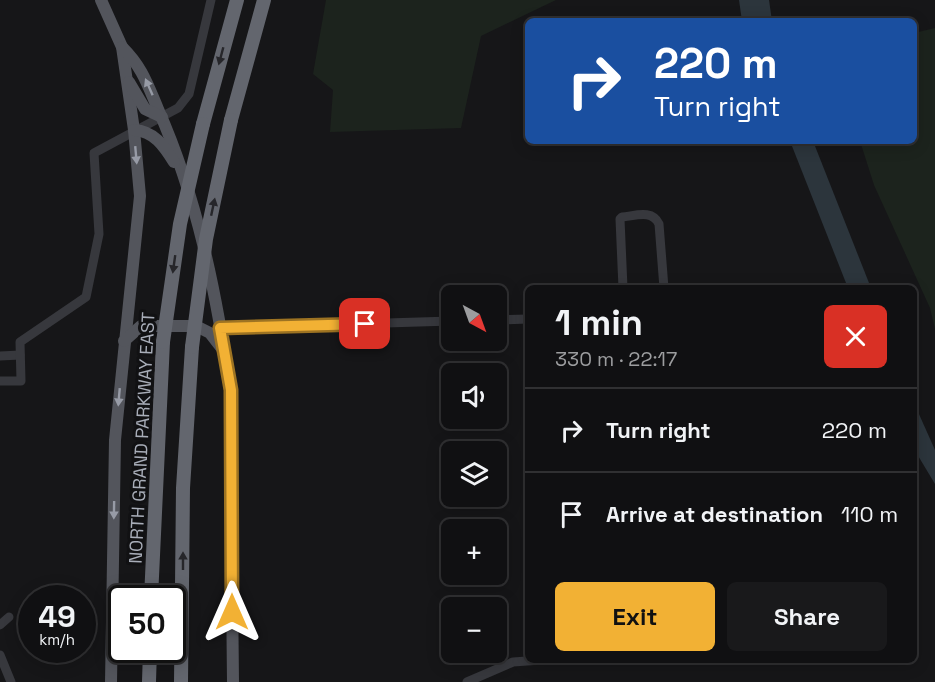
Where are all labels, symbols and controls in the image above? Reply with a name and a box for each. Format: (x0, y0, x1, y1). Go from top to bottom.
text: 220 m (654, 37, 778, 90)
icon: right (555, 42, 633, 120)
one-way arrow (216, 47, 226, 65)
one-way arrow (144, 79, 153, 96)
text: Turn right (654, 89, 781, 124)
one-way arrow (131, 146, 141, 165)
one-way arrow (209, 197, 218, 216)
one-way arrow (170, 254, 179, 273)
north arrow (441, 285, 507, 351)
map controls (441, 285, 507, 663)
pin (339, 298, 390, 349)
text: 1 min (555, 300, 643, 346)
button: close (824, 305, 887, 368)
icon: arrive (348, 307, 381, 340)
street label: NORTH GRAND PARKWAY EAST (123, 311, 160, 564)
text: 330 m · 22:17 (555, 346, 677, 372)
button: sound (441, 363, 507, 429)
one-way arrow (114, 387, 124, 406)
icon: right (555, 414, 588, 447)
text: Turn right (606, 416, 711, 444)
text: 220 m (822, 416, 887, 444)
button: layers (441, 441, 507, 507)
icon: arrive (555, 498, 588, 531)
text: Arrive at destination (606, 500, 823, 528)
text: 110 m (841, 500, 898, 528)
one-way arrow (109, 501, 119, 520)
button: + (441, 519, 507, 585)
one-way arrow (178, 551, 188, 570)
position arrow (200, 580, 264, 644)
button: Exit (555, 582, 715, 651)
button: Share (727, 582, 887, 651)
speed limit sign: 50 (108, 585, 186, 663)
text: 49 (38, 597, 76, 636)
button: − (441, 597, 507, 663)
text: km/h (39, 630, 75, 649)

